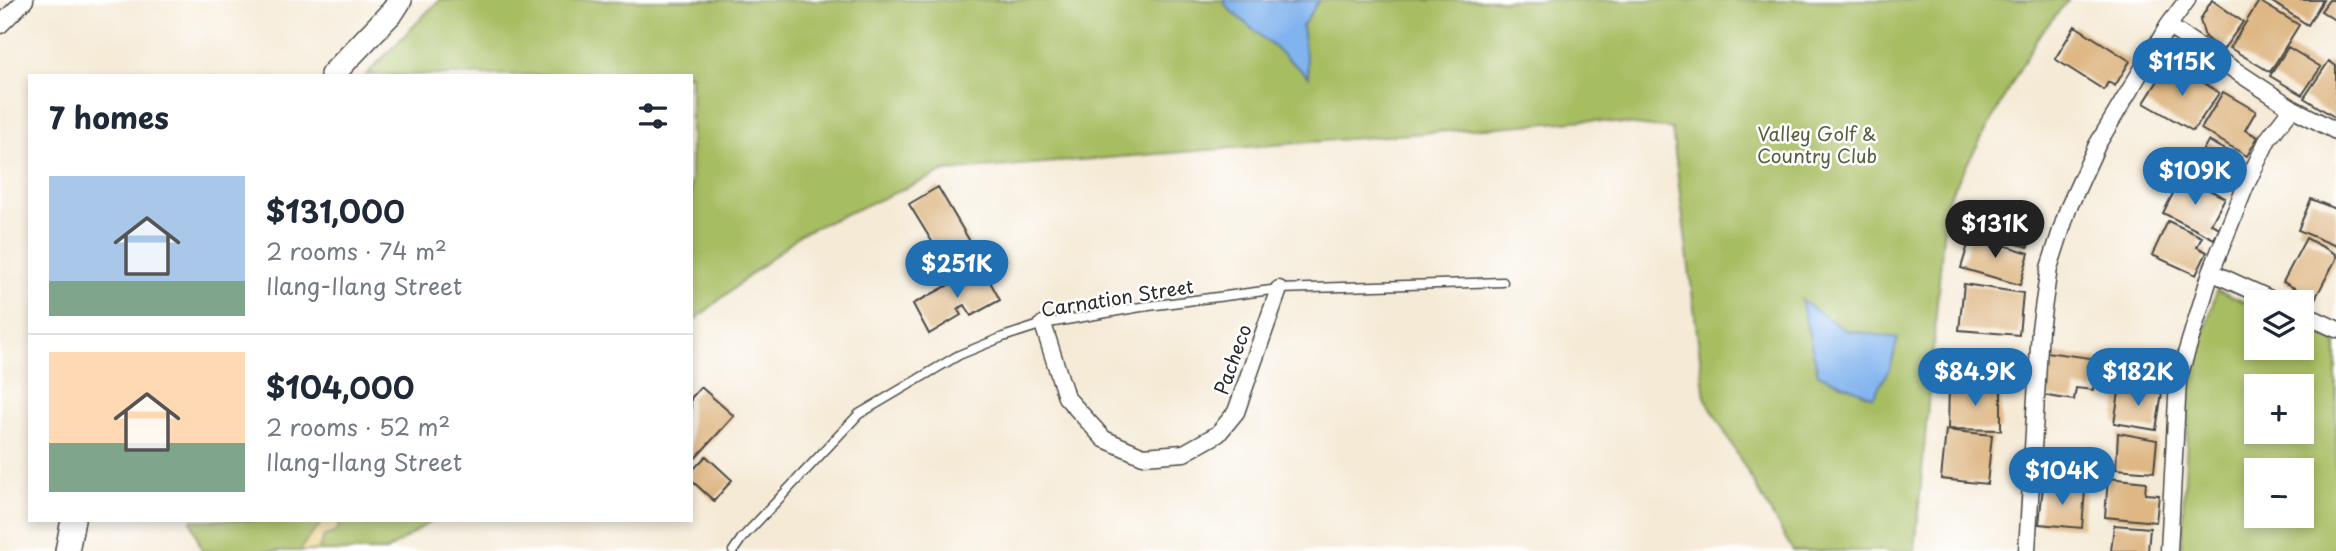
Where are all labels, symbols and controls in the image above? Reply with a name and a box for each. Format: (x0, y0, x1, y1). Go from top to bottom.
pin: $115K (2133, 38, 2231, 98)
text: $115K (2148, 43, 2216, 78)
text: 7 homes (49, 94, 169, 139)
icon: filters (634, 97, 672, 135)
park label: Valley Golf & Country Club (1757, 119, 1877, 169)
pin: $109K (2146, 148, 2244, 207)
text: $109K (2159, 152, 2231, 187)
text: $131,000 (266, 188, 405, 233)
pin: $131K (1946, 201, 2044, 260)
icon: home (105, 204, 189, 288)
text: $131K (1961, 205, 2029, 240)
text: 2 rooms · 74 m² (266, 233, 447, 268)
pin: $251K (908, 240, 1006, 300)
text: $251K (921, 245, 993, 280)
text: Ilang-Ilang Street (266, 268, 462, 303)
street label: Carnation Street (1039, 271, 1195, 323)
map controls (2244, 290, 2314, 528)
button: layers (2244, 290, 2314, 360)
street label: Pacheco (1206, 320, 1258, 398)
pin: $84.9K (1918, 348, 2032, 408)
pin: $182K (2089, 348, 2187, 408)
text: $84.9K (1934, 353, 2016, 388)
text: $182K (2102, 353, 2174, 388)
text: $104,000 (266, 364, 414, 409)
button: + (2244, 374, 2314, 444)
icon: home (105, 380, 189, 464)
text: 2 rooms · 52 m² (266, 409, 450, 444)
text: Ilang-Ilang Street (266, 444, 462, 479)
pin: $104K (2013, 448, 2111, 507)
text: $104K (2025, 452, 2099, 487)
button: − (2244, 458, 2314, 528)

